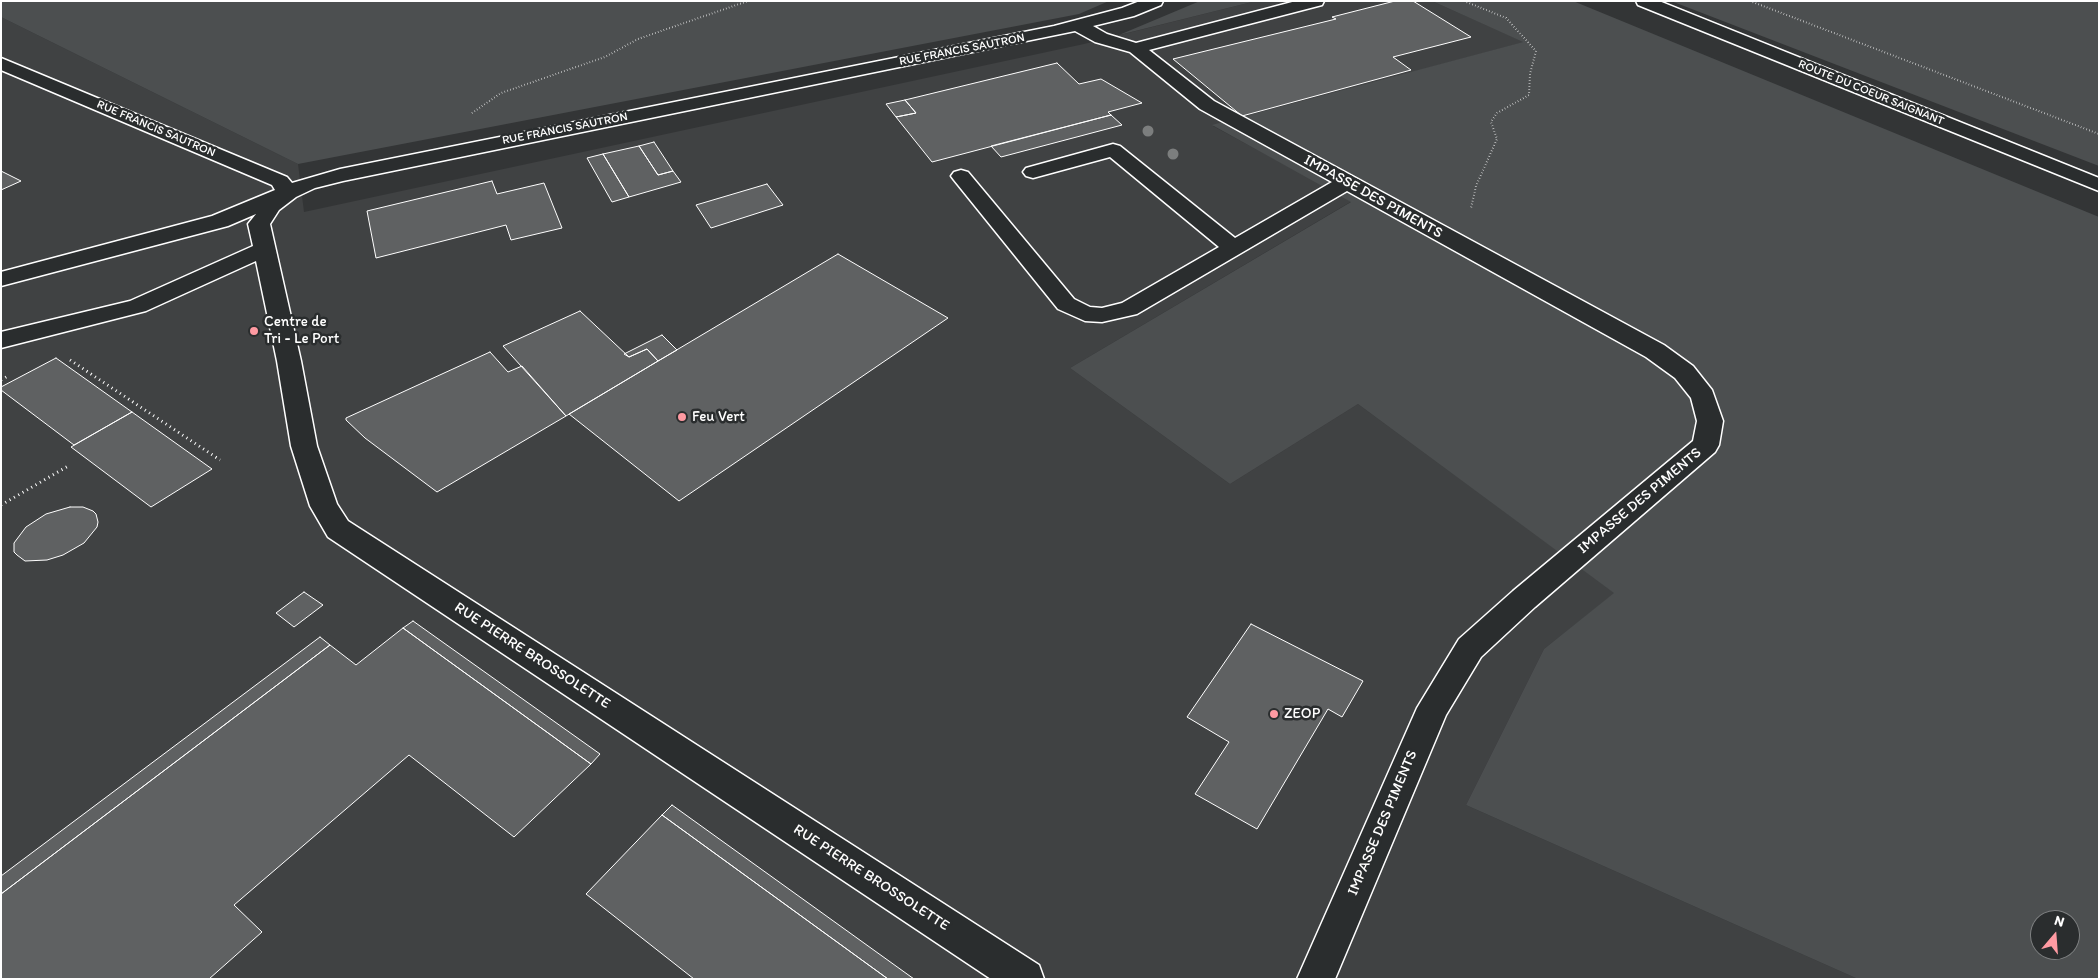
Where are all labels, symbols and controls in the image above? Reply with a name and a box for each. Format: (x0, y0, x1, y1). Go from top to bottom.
street label: RUE FRANCIS SAUTRON (898, 31, 1026, 69)
street label: ROUTE DU COEUR SAIGNANT (1796, 57, 1946, 129)
street label: RUE FRANCIS SAUTRON (94, 97, 218, 161)
street label: RUE FRANCIS SAUTRON (501, 110, 629, 148)
street label: IMPASSE DES PIMENTS (1301, 151, 1445, 243)
place label: Centre de Tri - Le Port (264, 313, 339, 348)
marker: Centre de Tri - Le Port (248, 325, 260, 337)
place label: Feu Vert (692, 408, 745, 426)
marker: Feu Vert (676, 411, 688, 423)
street label: IMPASSE DES PIMENTS (1575, 444, 1705, 558)
street label: RUE PIERRE BROSSOLETTE (451, 599, 613, 713)
place label: ZEOP (1284, 705, 1320, 723)
marker: ZEOP (1268, 708, 1280, 720)
street label: IMPASSE DES PIMENTS (1344, 748, 1422, 898)
street label: RUE PIERRE BROSSOLETTE (790, 821, 952, 935)
north arrow (2030, 910, 2080, 960)
text: N (2052, 912, 2067, 931)

